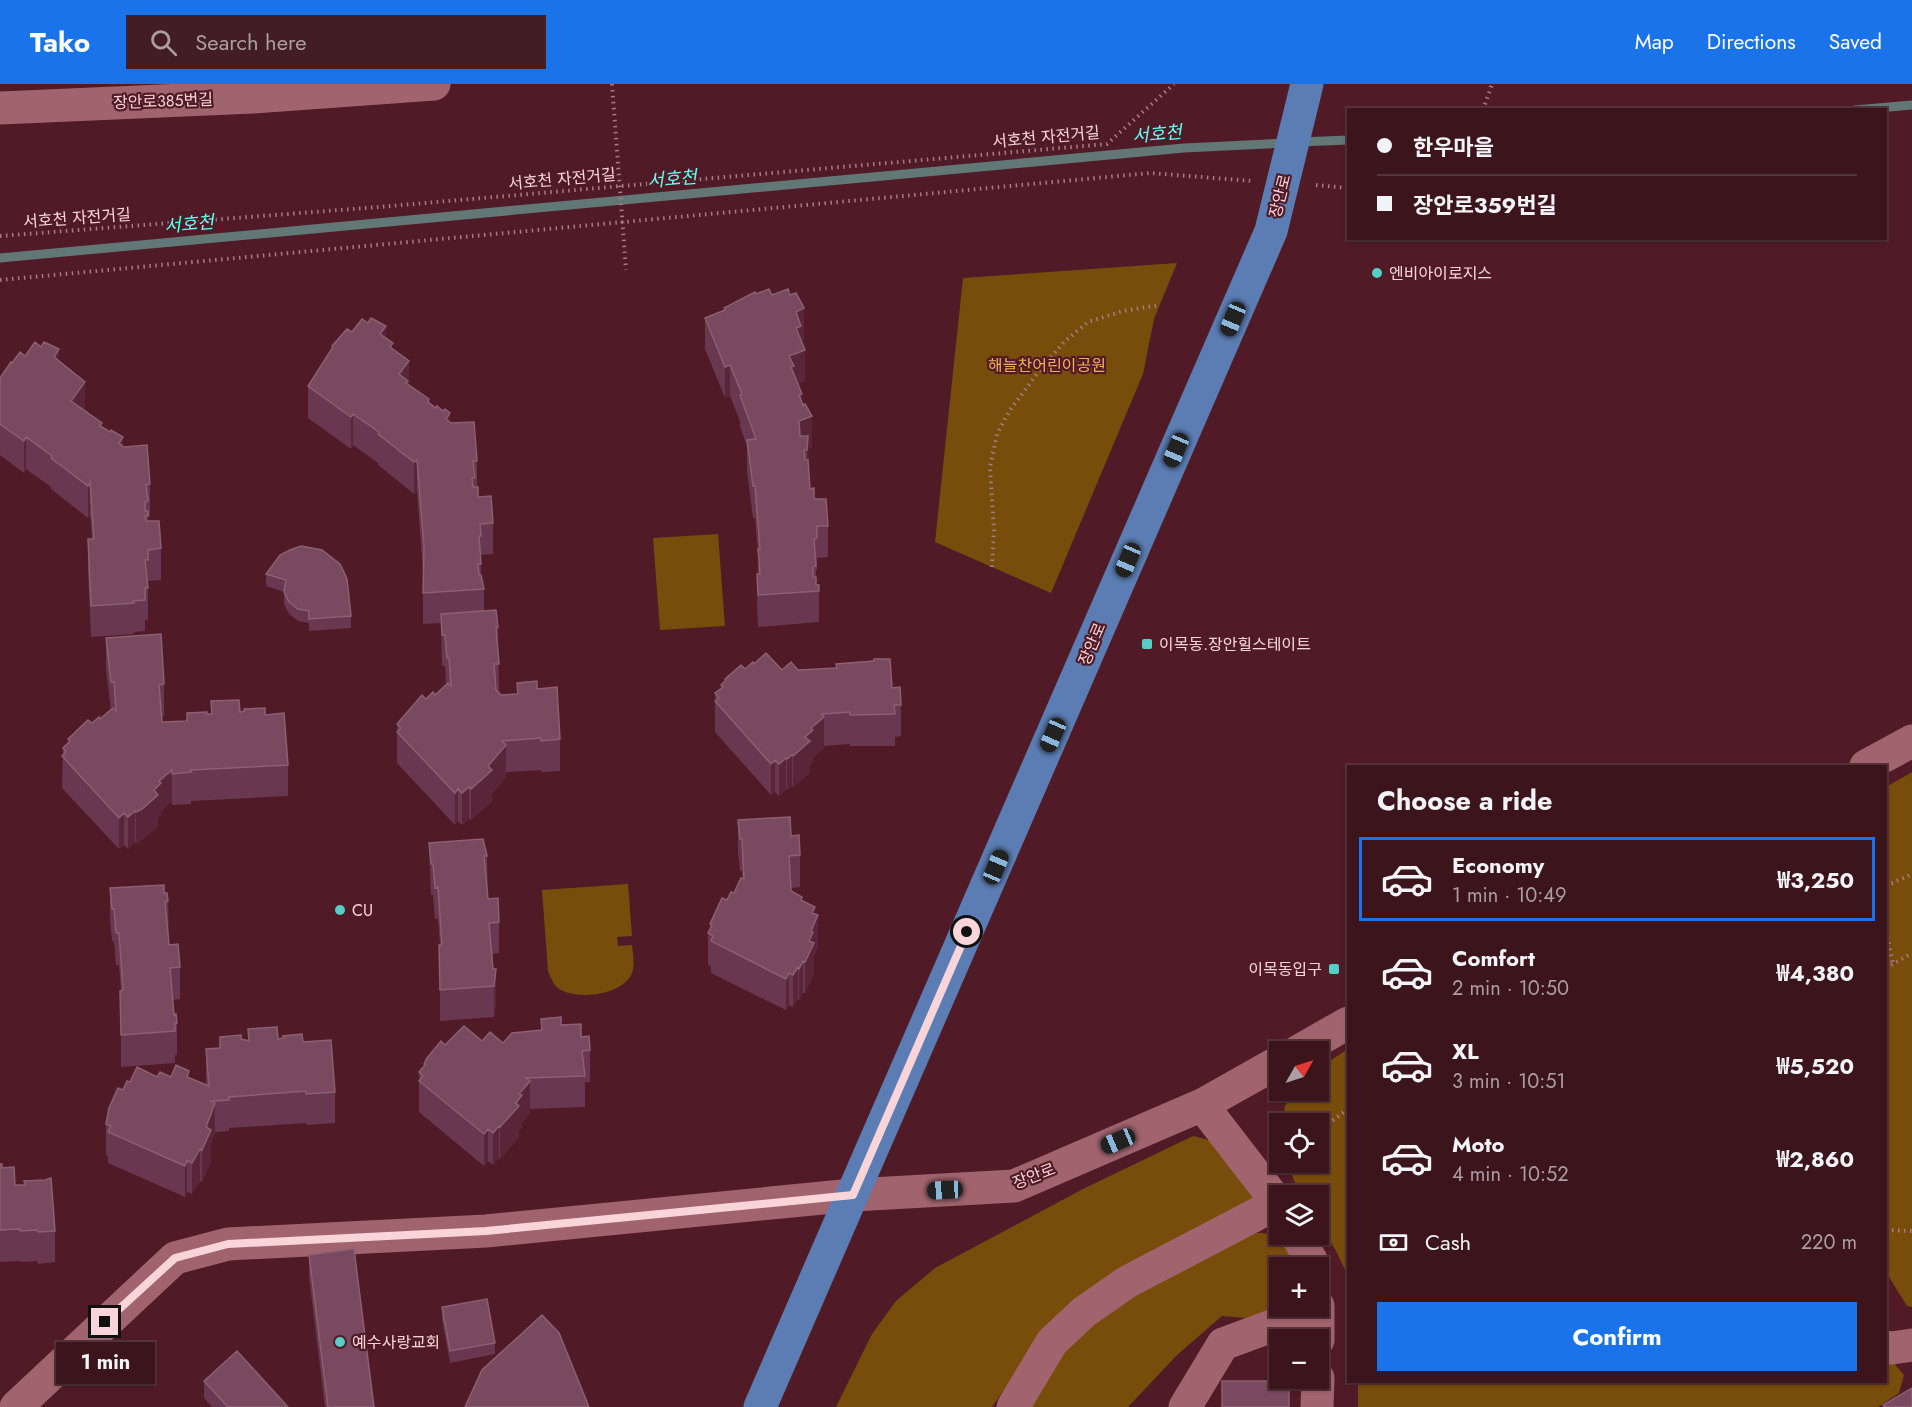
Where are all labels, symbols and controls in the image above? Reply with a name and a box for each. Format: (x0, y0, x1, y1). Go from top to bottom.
search box (126, 15, 546, 69)
text: Tako (30, 22, 90, 63)
icon: search (147, 26, 180, 59)
text: Search here (195, 26, 307, 58)
text: Map (1635, 27, 1674, 57)
text: Directions (1707, 27, 1796, 57)
text: Saved (1829, 27, 1882, 57)
street label: 장안로385번길 (113, 88, 213, 114)
water label: 서호천 (1131, 119, 1185, 149)
street label: 서호천 자전거길 (991, 121, 1101, 153)
text: 한우마을 (1413, 131, 1494, 163)
street label: 서호천 자전거길 (507, 163, 617, 195)
water label: 서호천 (646, 164, 700, 194)
street label: 장안로 (1263, 172, 1297, 220)
text: 장안로359번길 (1413, 189, 1557, 221)
street label: 서호천 자전거길 (22, 203, 132, 233)
water label: 서호천 (163, 209, 217, 239)
place label: 엔비아이로지스 (1389, 262, 1492, 285)
marker: 엔비아이로지스 (1370, 266, 1384, 280)
car (1218, 299, 1248, 339)
park label: 해늘찬어린이공원 (988, 354, 1106, 377)
car (1161, 430, 1191, 470)
car (1113, 540, 1143, 580)
street label: 장안로 (1073, 619, 1111, 669)
place label: 이목동.장안힐스테이트 (1159, 633, 1311, 656)
marker: 이목동.장안힐스테이트 (1140, 637, 1154, 651)
car (1037, 715, 1069, 755)
text: Choose a ride (1377, 781, 1552, 820)
car (981, 847, 1011, 887)
text: Economy (1452, 849, 1544, 881)
icon: car (1380, 852, 1434, 906)
text: ₩3,250 (1777, 864, 1854, 896)
text: 1 min · 10:49 (1452, 881, 1566, 910)
place label: CU (352, 899, 373, 922)
marker: CU (333, 903, 347, 917)
route start (953, 918, 980, 945)
text: Comfort (1452, 942, 1535, 974)
icon: car (1380, 945, 1434, 999)
text: ₩4,380 (1777, 957, 1854, 989)
place label: 이목동입구 (1248, 958, 1322, 981)
marker: 이목동입구 (1327, 962, 1341, 976)
text: 2 min · 10:50 (1452, 974, 1569, 1003)
text: XL (1452, 1035, 1479, 1067)
icon: car (1380, 1038, 1434, 1092)
north arrow (1269, 1041, 1329, 1101)
map controls (1269, 1041, 1329, 1389)
text: ₩5,520 (1777, 1050, 1854, 1082)
text: 3 min · 10:51 (1452, 1067, 1566, 1096)
button: locate (1269, 1113, 1329, 1173)
car (1098, 1126, 1138, 1156)
text: Moto (1452, 1128, 1505, 1160)
icon: car (1380, 1131, 1434, 1185)
text: ₩2,860 (1776, 1143, 1854, 1175)
street label: 장안로 (1009, 1157, 1059, 1195)
text: 4 min · 10:52 (1452, 1160, 1569, 1189)
car (927, 1180, 963, 1200)
button: layers (1269, 1185, 1329, 1245)
icon: cash (1377, 1226, 1410, 1259)
text: Cash (1425, 1226, 1471, 1258)
text: 220 m (1801, 1228, 1857, 1257)
button: + (1269, 1257, 1329, 1317)
button: Confirm (1377, 1302, 1857, 1371)
route end (91, 1308, 118, 1335)
button: − (1269, 1329, 1329, 1389)
place label: 예수사랑교회 (352, 1331, 440, 1354)
marker: 예수사랑교회 (333, 1335, 347, 1349)
callout: 1 min (56, 1343, 154, 1385)
text: 1 min (81, 1348, 130, 1377)

